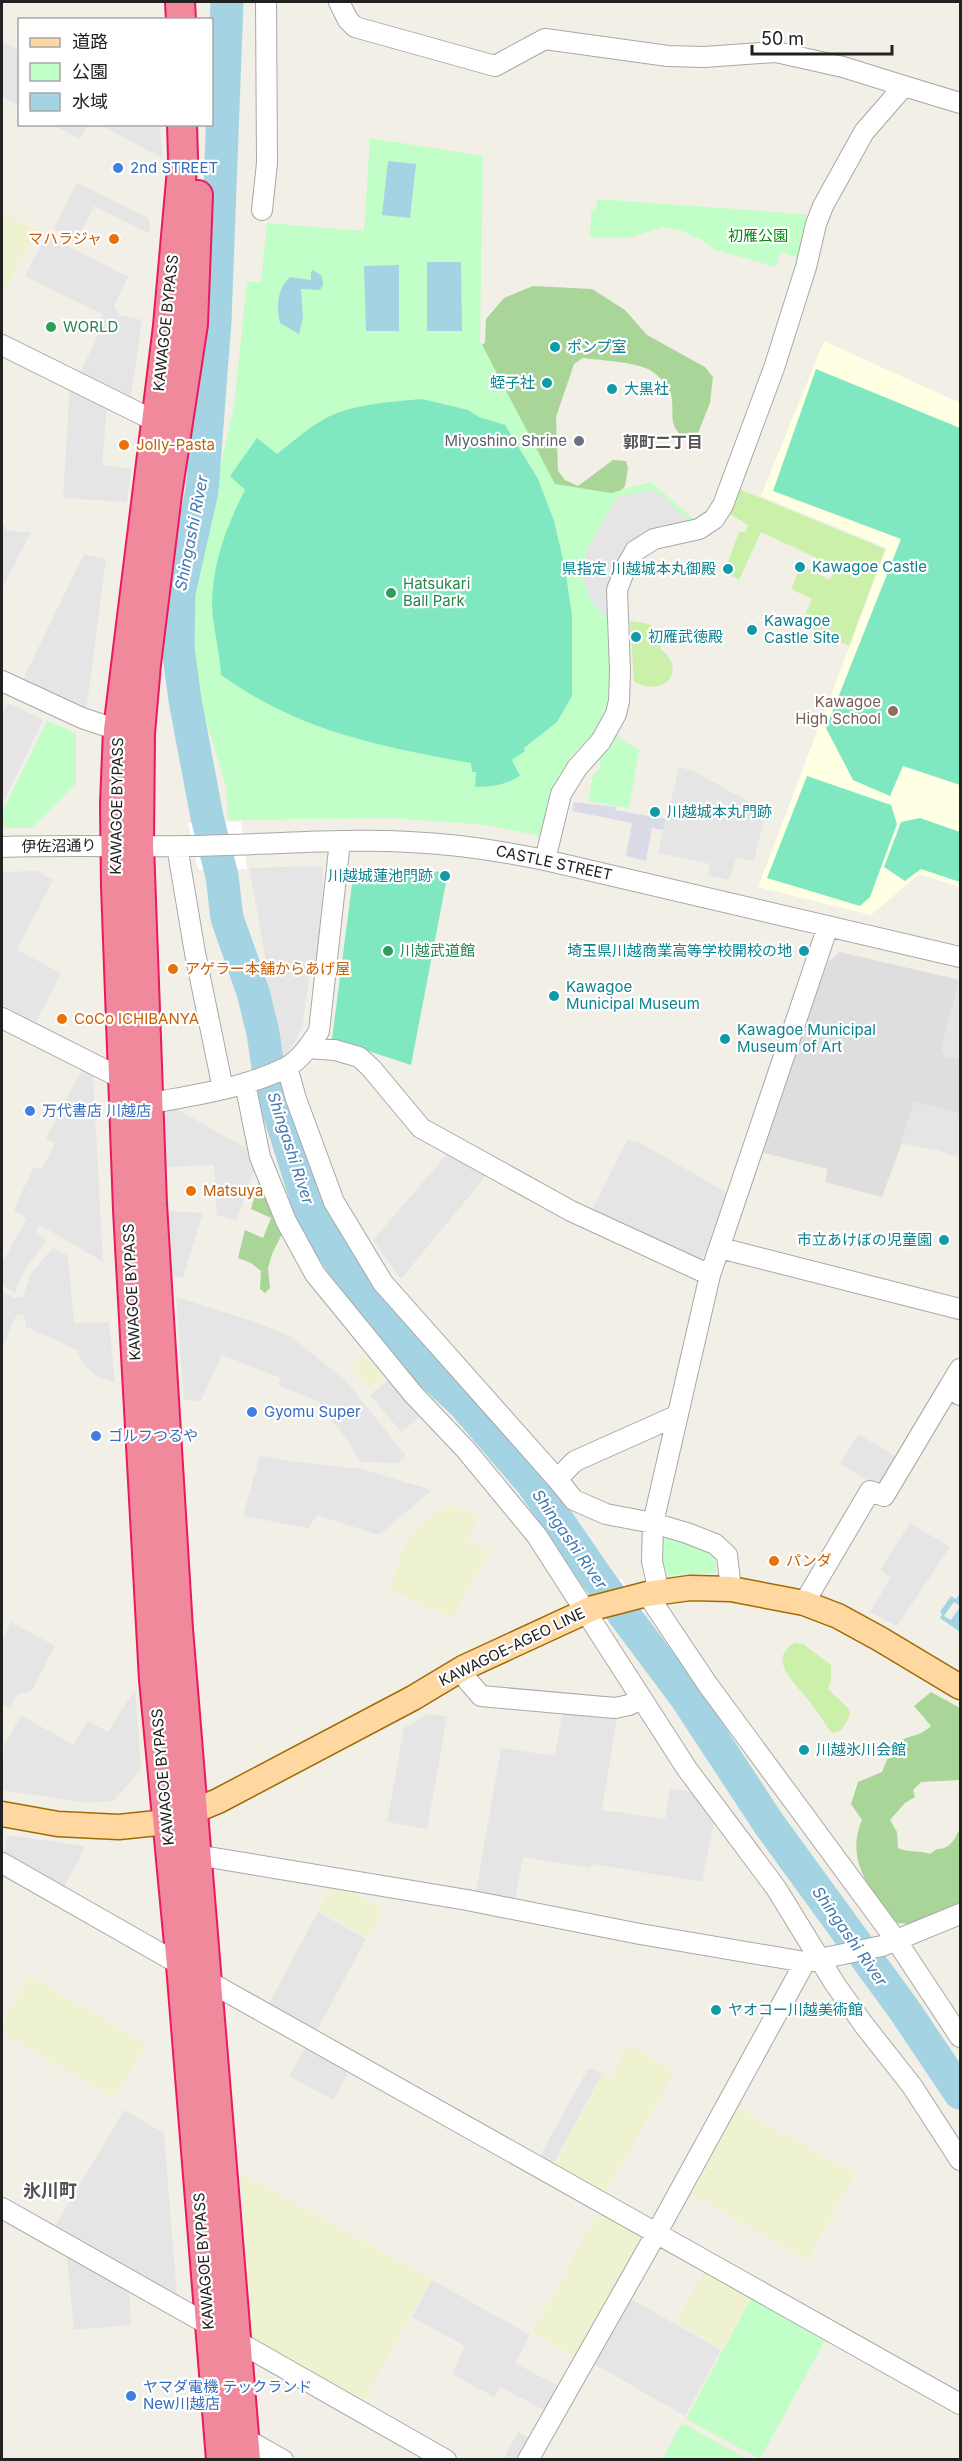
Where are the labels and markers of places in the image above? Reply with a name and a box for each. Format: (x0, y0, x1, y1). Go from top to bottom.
place label: 2nd STREET (130, 158, 218, 177)
marker: 2nd STREET (111, 161, 125, 175)
place label: マハラジャ (28, 229, 102, 248)
marker: マハラジャ (107, 232, 121, 246)
place label: WORLD (63, 317, 118, 336)
marker: WORLD (44, 320, 58, 334)
place label: ポンプ室 (567, 337, 627, 356)
marker: ポンプ室 (548, 340, 562, 354)
place label: 蛭子社 (490, 373, 535, 392)
marker: 蛭子社 (540, 376, 554, 390)
place label: 大黒社 (624, 379, 669, 398)
marker: 大黒社 (605, 382, 619, 396)
place label: Miyoshino Shrine (445, 431, 567, 450)
marker: Miyoshino Shrine (572, 434, 586, 448)
place label: Jolly-Pasta (136, 435, 215, 454)
marker: Jolly-Pasta (117, 438, 131, 452)
place label: Kawagoe Castle (812, 557, 927, 576)
place label: 県指定 川越城本丸御殿 (562, 559, 716, 578)
marker: Kawagoe Castle (793, 560, 807, 574)
marker: 県指定 川越城本丸御殿 (721, 562, 735, 576)
place label: Hatsukari Ball Park (403, 574, 470, 610)
marker: Hatsukari Ball Park (384, 586, 398, 600)
place label: Kawagoe Castle Site (764, 611, 840, 647)
marker: Kawagoe Castle Site (745, 623, 759, 637)
place label: 初雁武徳殿 (648, 627, 723, 646)
marker: 初雁武徳殿 (629, 630, 643, 644)
place label: Kawagoe High School (795, 692, 881, 728)
marker: Kawagoe High School (886, 704, 900, 718)
place label: 川越城本丸門跡 (667, 802, 772, 821)
marker: 川越城本丸門跡 (648, 805, 662, 819)
place label: 川越城蓮池門跡 (328, 866, 433, 885)
marker: 川越城蓮池門跡 (438, 869, 452, 883)
place label: 川越武道館 (400, 941, 475, 960)
place label: 埼玉県川越商業高等学校開校の地 (567, 941, 792, 960)
marker: 川越武道館 (381, 944, 395, 958)
marker: 埼玉県川越商業高等学校開校の地 (797, 944, 811, 958)
place label: アゲラー本舗からあげ屋 (185, 959, 350, 978)
marker: アゲラー本舗からあげ屋 (166, 962, 180, 976)
place label: Kawagoe Municipal Museum (566, 977, 700, 1013)
marker: Kawagoe Municipal Museum (547, 989, 561, 1003)
place label: CoCo ICHIBANYA (74, 1009, 199, 1028)
marker: CoCo ICHIBANYA (55, 1012, 69, 1026)
place label: Kawagoe Municipal Museum of Art (737, 1020, 876, 1056)
marker: Kawagoe Municipal Museum of Art (718, 1032, 732, 1046)
place label: 万代書店 川越店 (42, 1101, 151, 1120)
marker: 万代書店 川越店 (23, 1104, 37, 1118)
place label: Matsuya (203, 1181, 263, 1200)
marker: Matsuya (184, 1184, 198, 1198)
place label: 市立あけぼの児童園 (797, 1230, 932, 1249)
marker: 市立あけぼの児童園 (937, 1233, 951, 1247)
place label: Gyomu Super (264, 1402, 361, 1421)
marker: Gyomu Super (245, 1405, 259, 1419)
place label: ゴルフつるや (108, 1426, 198, 1445)
marker: ゴルフつるや (89, 1429, 103, 1443)
place label: パンダ (786, 1551, 832, 1570)
marker: パンダ (767, 1554, 781, 1568)
place label: 川越氷川会館 (816, 1740, 906, 1759)
marker: 川越氷川会館 (797, 1743, 811, 1757)
place label: ヤオコー川越美術館 (728, 2000, 863, 2019)
marker: ヤオコー川越美術館 (709, 2003, 723, 2017)
place label: ヤマダ電機 テックランド New川越店 (143, 2377, 312, 2413)
marker: ヤマダ電機 テックランド New川越店 (124, 2389, 138, 2403)

